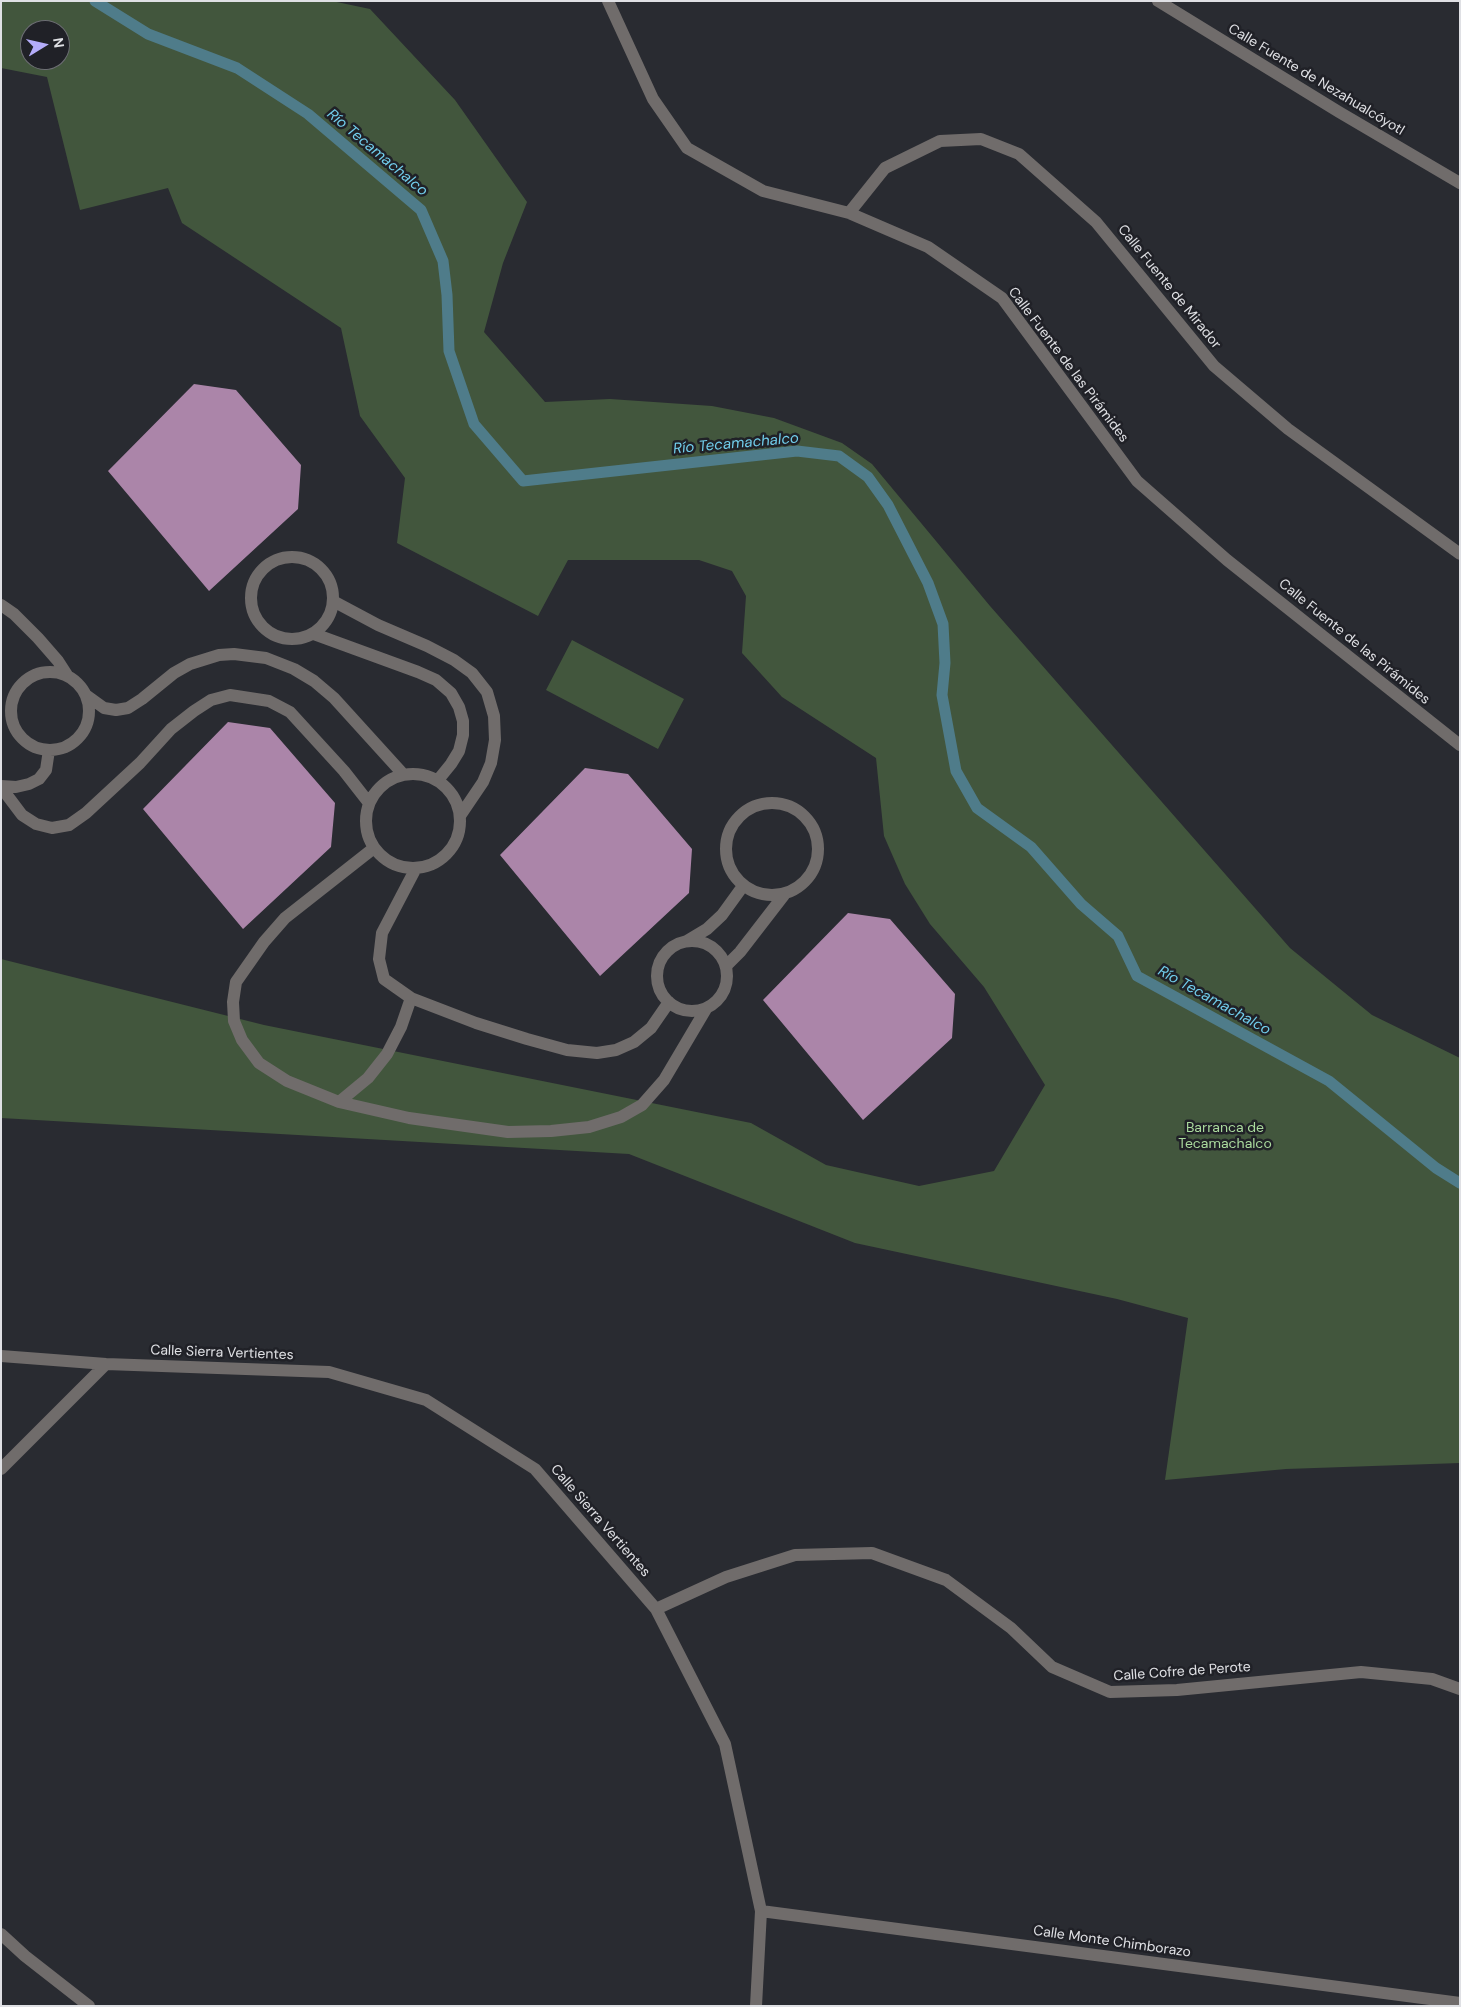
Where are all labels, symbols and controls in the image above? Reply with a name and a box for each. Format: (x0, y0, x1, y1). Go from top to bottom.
north arrow (20, 20, 70, 70)
street label: Calle Fuente de Nezahualcóyotl (1225, 21, 1407, 139)
text: N (49, 36, 69, 49)
water label: Río Tecamachalco (323, 106, 431, 200)
street label: Calle Fuente de Mirador (1114, 222, 1224, 352)
street label: Calle Fuente de las Pirámides (1004, 284, 1132, 446)
water label: Río Tecamachalco (672, 430, 800, 458)
street label: Calle Fuente de las Pirámides (1275, 576, 1433, 708)
water label: Río Tecamachalco (1154, 963, 1274, 1039)
park label: Barranca de Tecamachalco (1178, 1120, 1272, 1152)
street label: Calle Sierra Vertientes (150, 1342, 294, 1364)
street label: Calle Sierra Vertientes (547, 1461, 653, 1581)
street label: Calle Cofre de Perote (1113, 1659, 1251, 1685)
street label: Calle Monte Chimborazo (1032, 1923, 1192, 1961)

